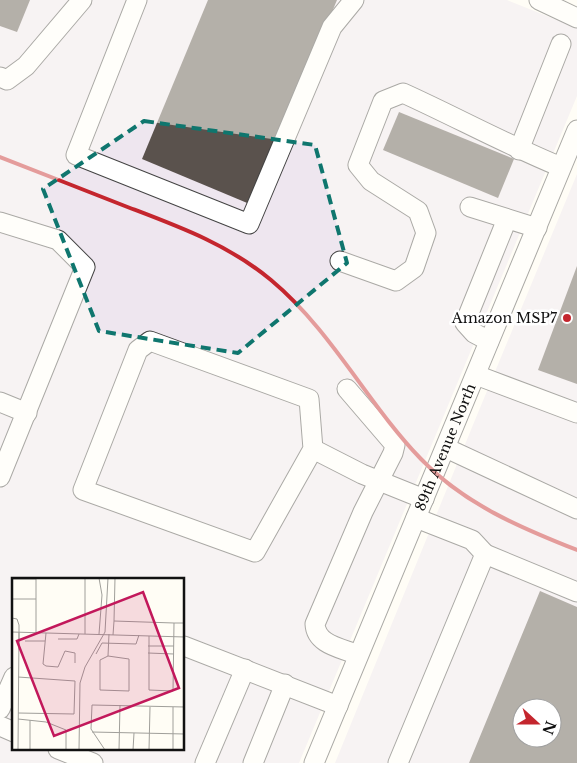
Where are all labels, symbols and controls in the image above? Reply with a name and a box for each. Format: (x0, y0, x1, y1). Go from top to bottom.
place label: Amazon MSP7 (451, 309, 558, 327)
marker: Amazon MSP7 (561, 312, 573, 324)
street label: 89th Avenue North (411, 380, 480, 514)
inset map (12, 578, 185, 750)
north arrow (512, 698, 562, 748)
text: N (538, 718, 560, 737)

